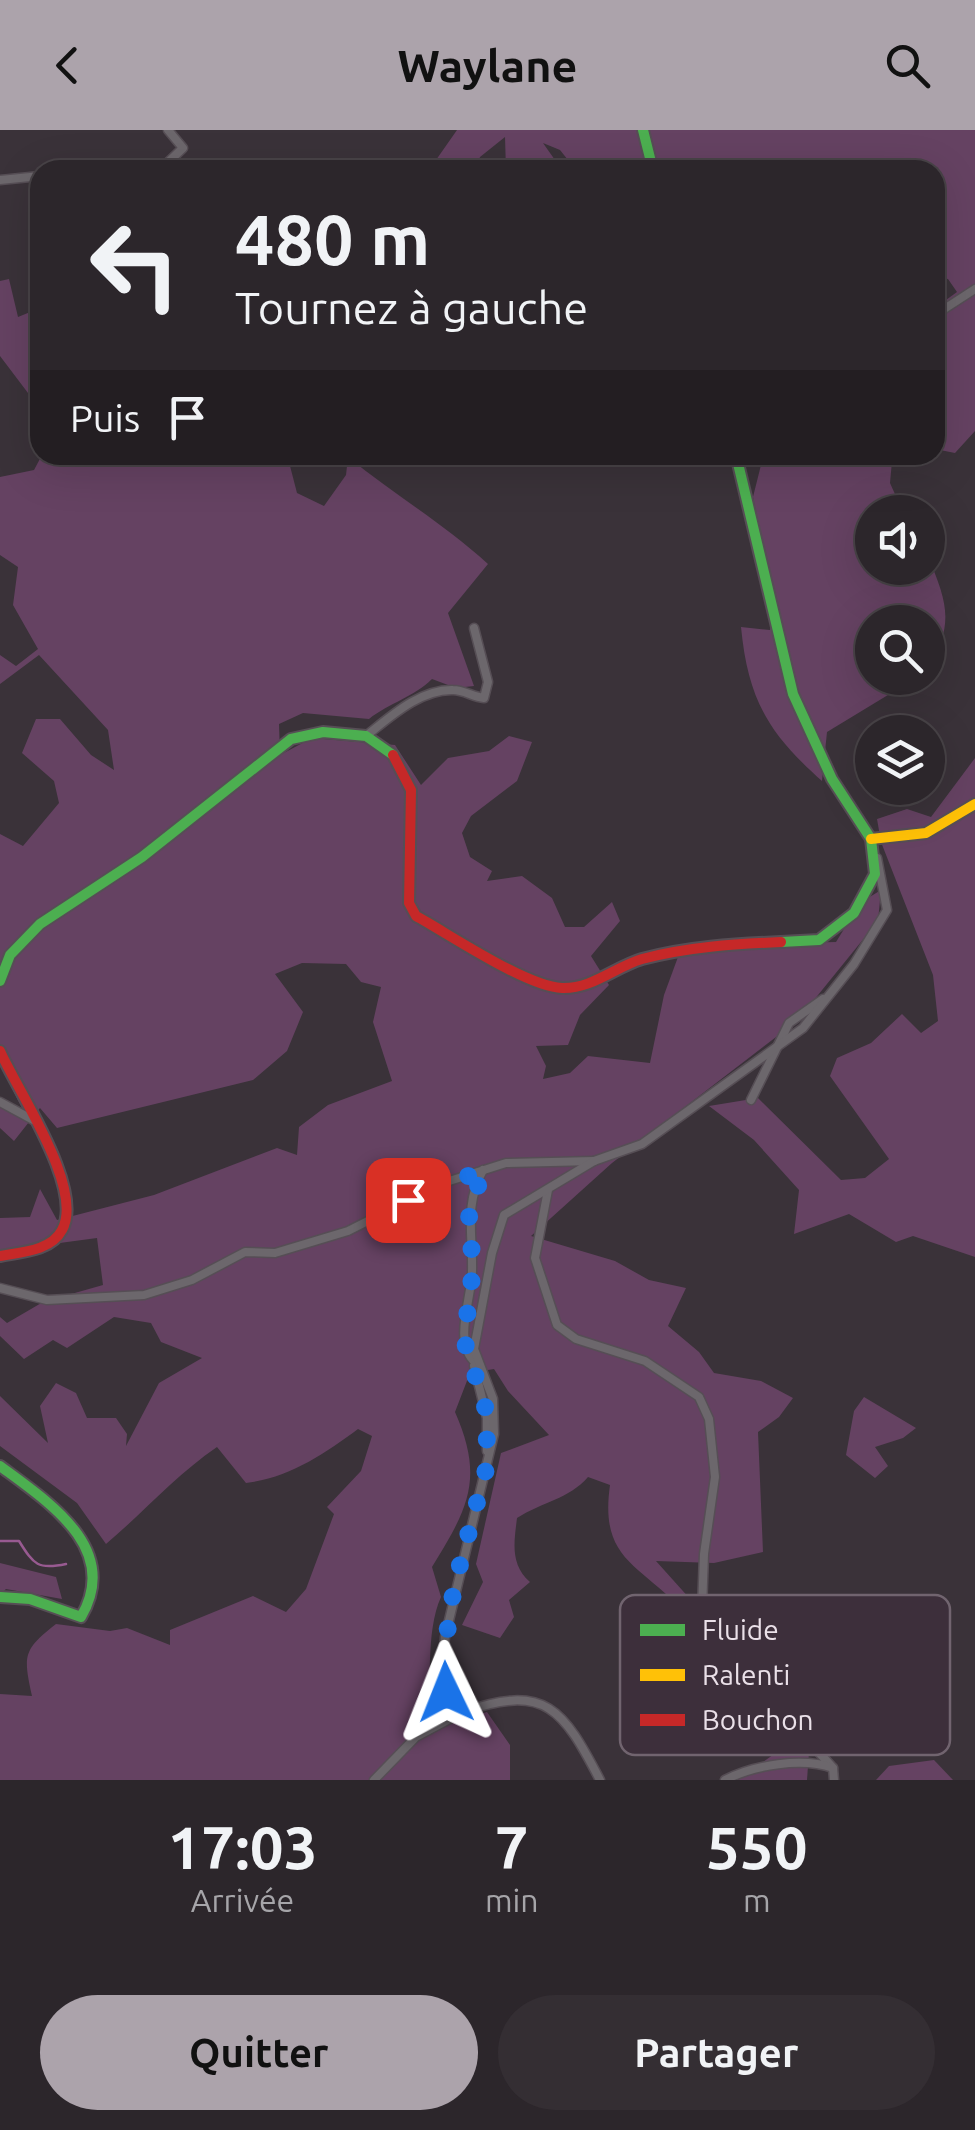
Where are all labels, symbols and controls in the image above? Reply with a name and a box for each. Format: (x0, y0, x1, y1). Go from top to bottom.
icon: back (40, 38, 95, 93)
icon: search (880, 38, 935, 93)
text: Waylane (398, 40, 577, 91)
icon: left (70, 200, 200, 330)
text: 480 m (235, 200, 430, 278)
text: Tournez à gauche (235, 282, 588, 333)
icon: arrive (160, 390, 215, 445)
text: Puis (70, 397, 140, 439)
map controls (855, 495, 945, 805)
button: sound (855, 495, 945, 585)
button: search (855, 605, 945, 695)
button: layers (855, 715, 945, 805)
pin (366, 1158, 451, 1243)
icon: arrive (381, 1173, 436, 1228)
legend (620, 1595, 950, 1755)
text: Fluide (702, 1614, 779, 1645)
position arrow (394, 1640, 498, 1744)
text: Ralenti (702, 1659, 790, 1690)
text: Bouchon (702, 1704, 814, 1735)
text: 17:03 (167, 1813, 318, 1880)
text: 7 (495, 1813, 529, 1880)
text: 550 (706, 1813, 808, 1880)
text: Arrivée (191, 1882, 294, 1918)
text: min (485, 1882, 539, 1918)
text: m (743, 1882, 771, 1918)
button: Quitter (40, 1995, 478, 2110)
button: Partager (498, 1995, 935, 2110)

